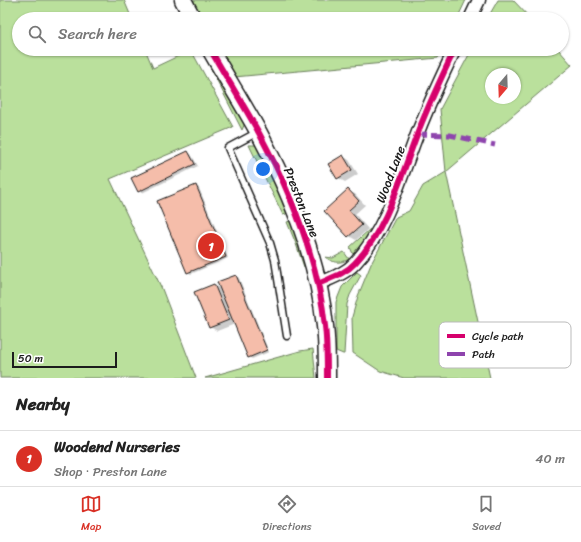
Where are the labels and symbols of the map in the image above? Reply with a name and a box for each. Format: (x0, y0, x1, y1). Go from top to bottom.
north arrow (485, 68, 521, 104)
street label: Wood Lane (369, 142, 412, 206)
your location (253, 159, 273, 179)
street label: Preston Lane (277, 163, 326, 241)
pin: 1 (198, 231, 224, 261)
legend (439, 322, 571, 368)
text: Cycle path (472, 327, 524, 346)
text: Path (472, 345, 495, 364)
scale bar (12, 350, 117, 369)

